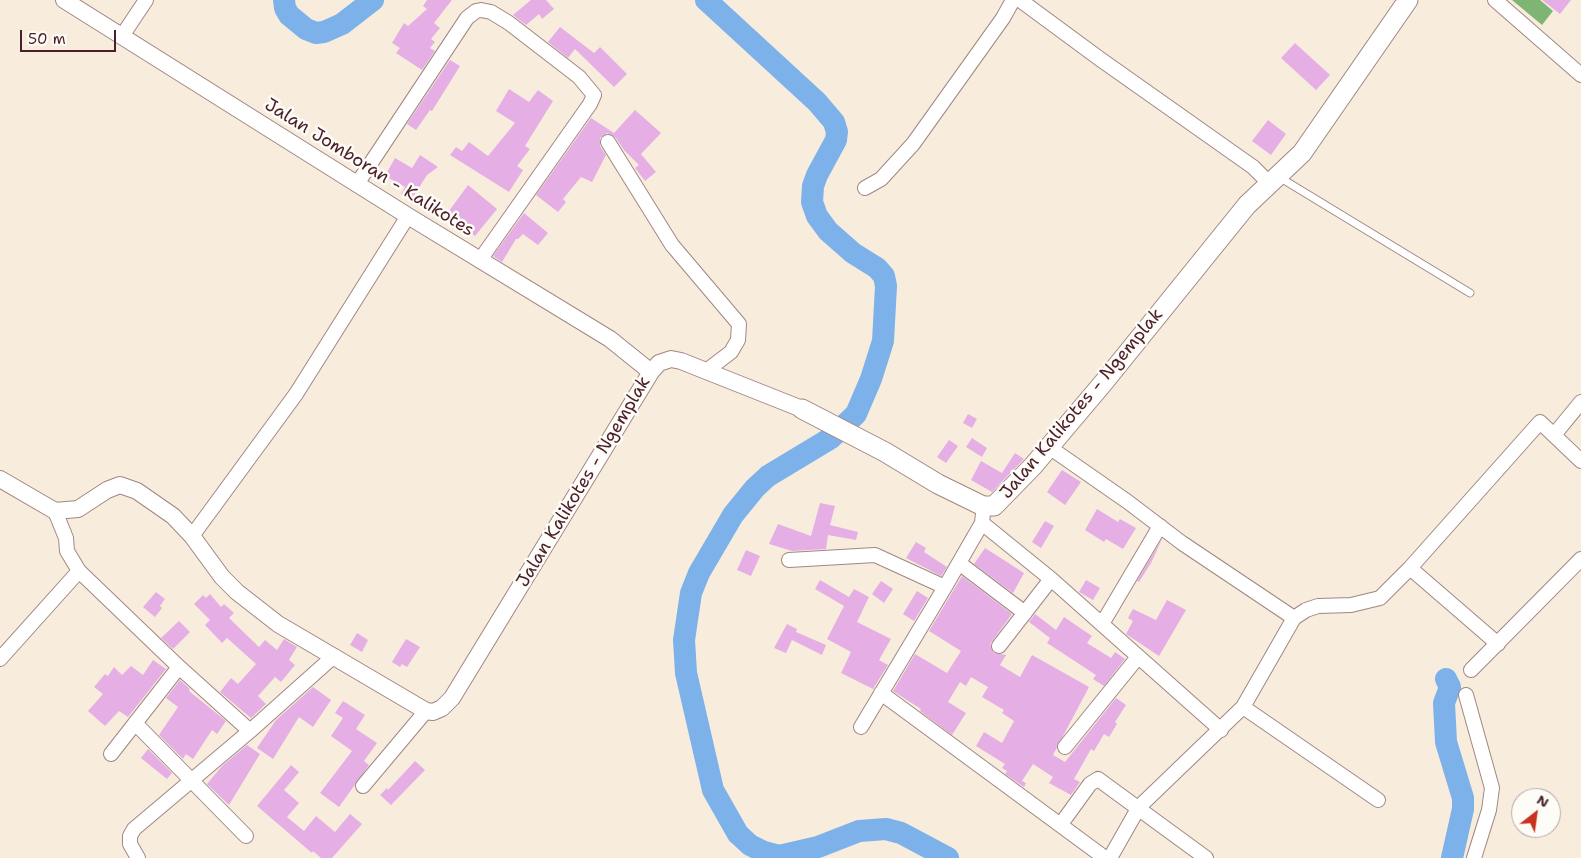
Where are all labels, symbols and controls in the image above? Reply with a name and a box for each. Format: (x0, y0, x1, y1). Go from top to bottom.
scale bar (22, 20, 119, 52)
text: 50 m (28, 29, 66, 49)
street label: Jalan Jomboran - Kalikotes (260, 94, 478, 242)
street label: Jalan Kalikotes - Ngemplak (996, 304, 1168, 504)
street label: Jalan Kalikotes - Ngemplak (512, 373, 656, 591)
north arrow (1511, 788, 1561, 838)
text: N (1534, 790, 1552, 811)

